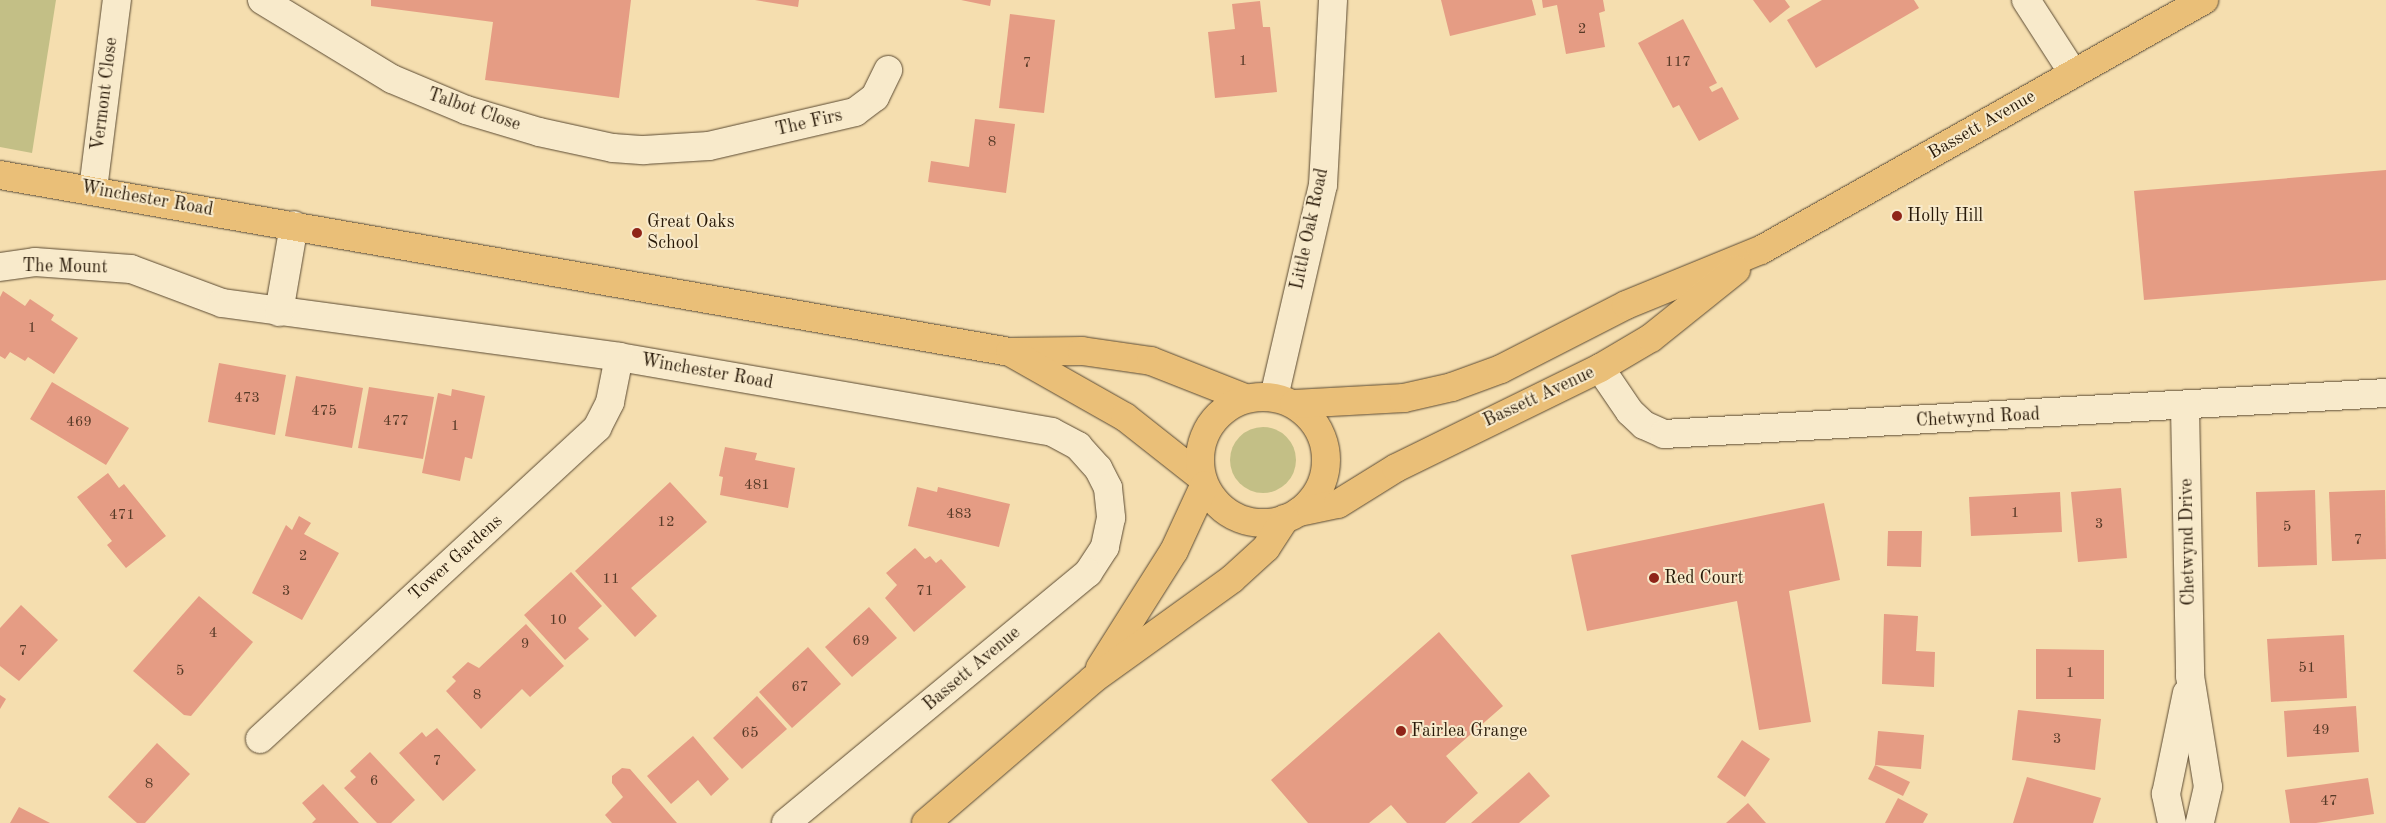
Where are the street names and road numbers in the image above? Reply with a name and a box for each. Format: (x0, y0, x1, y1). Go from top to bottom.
street label: Vermont Close (87, 36, 123, 152)
street label: Talbot Close (425, 84, 523, 136)
street label: Bassett Avenue (1925, 86, 2039, 164)
street label: The Firs (773, 105, 845, 141)
street label: Little Oak Road (1287, 166, 1333, 292)
street label: Winchester Road (79, 177, 215, 221)
street label: The Mount (22, 255, 108, 279)
street label: Winchester Road (639, 350, 775, 394)
street label: Bassett Avenue (1480, 362, 1598, 432)
street label: Chetwynd Road (1915, 404, 2041, 432)
street label: Chetwynd Drive (2176, 478, 2200, 606)
street label: Tower Gardens (405, 510, 507, 606)
street label: Bassett Avenue (919, 622, 1025, 716)

